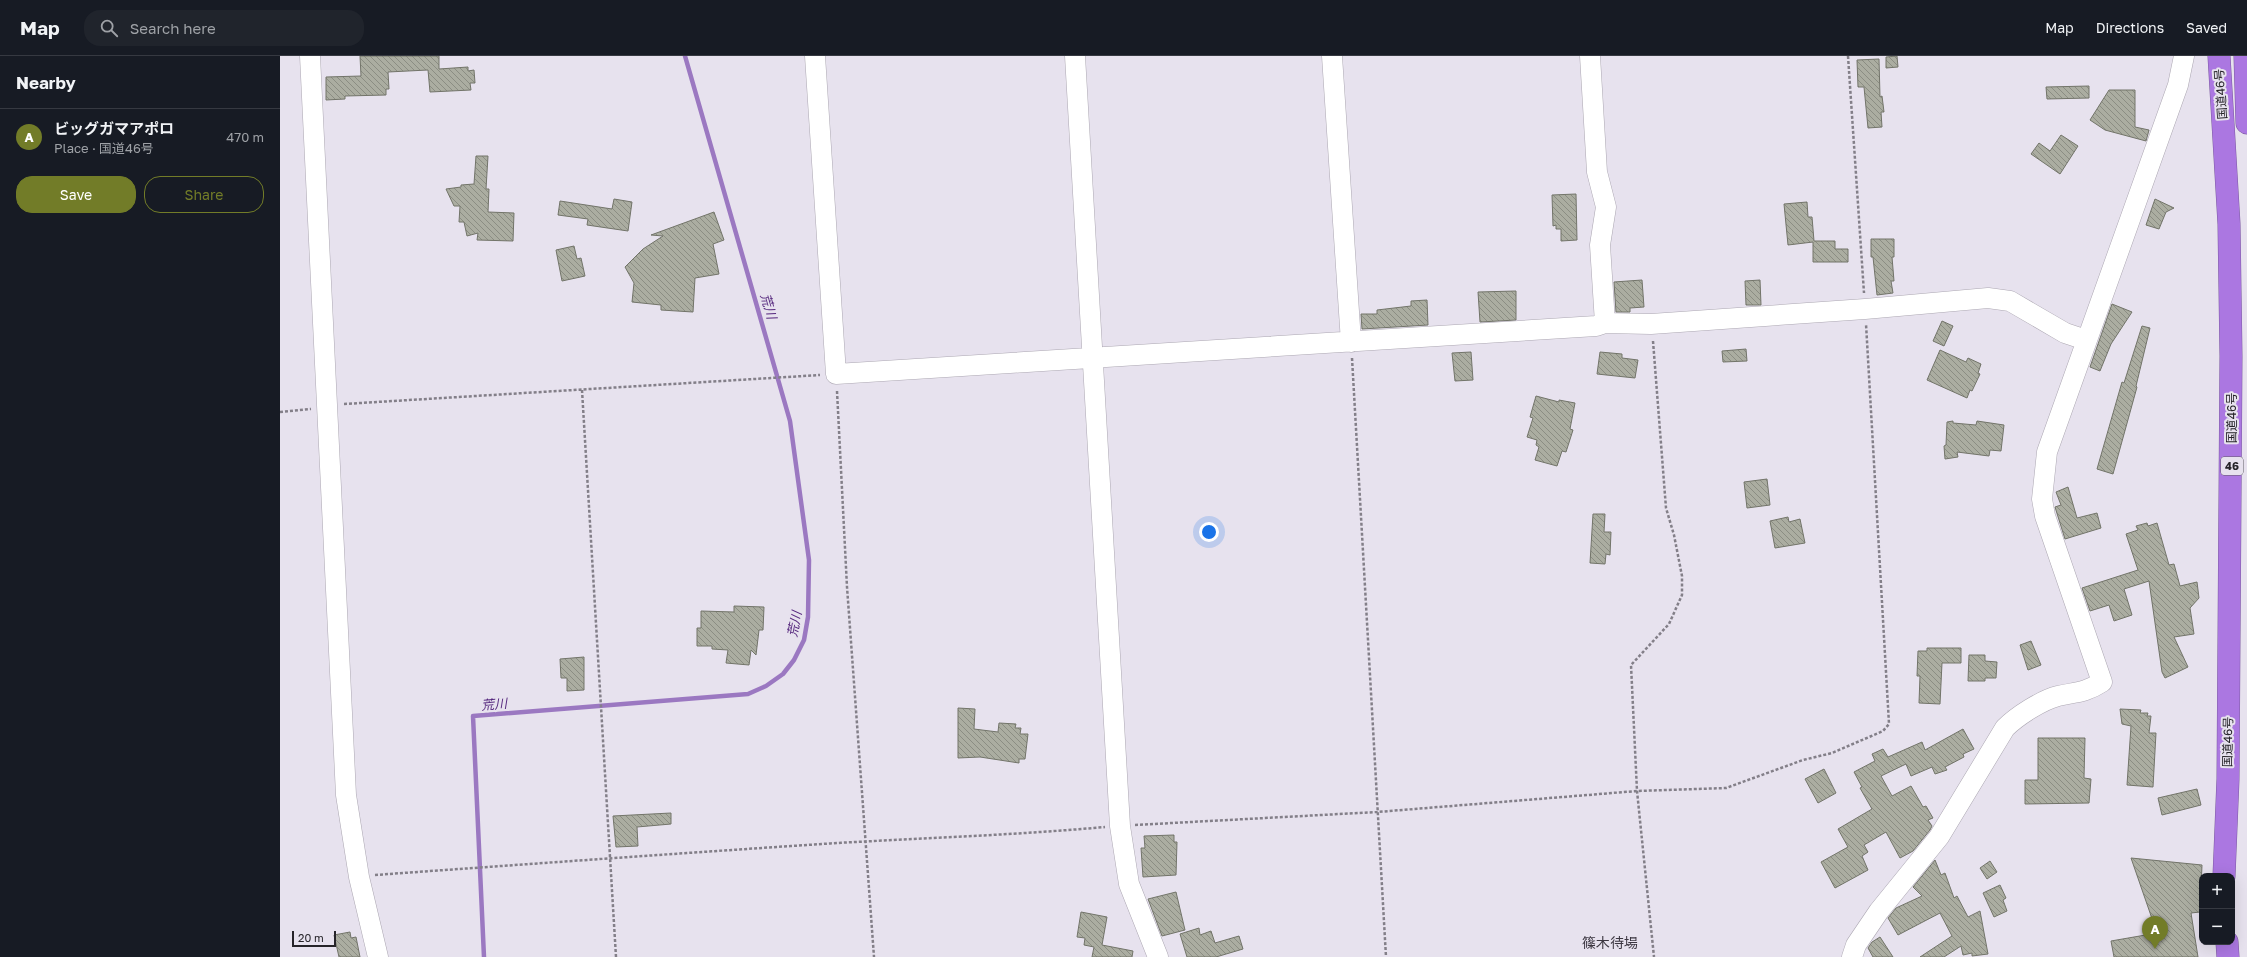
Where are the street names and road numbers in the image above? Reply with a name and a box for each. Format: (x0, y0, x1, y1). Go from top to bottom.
street label: 国道46号 (2211, 68, 2230, 120)
street label: 国道46号 (2224, 393, 2239, 443)
road number: 46 (2221, 457, 2243, 475)
street label: 国道46号 (2220, 717, 2235, 767)

